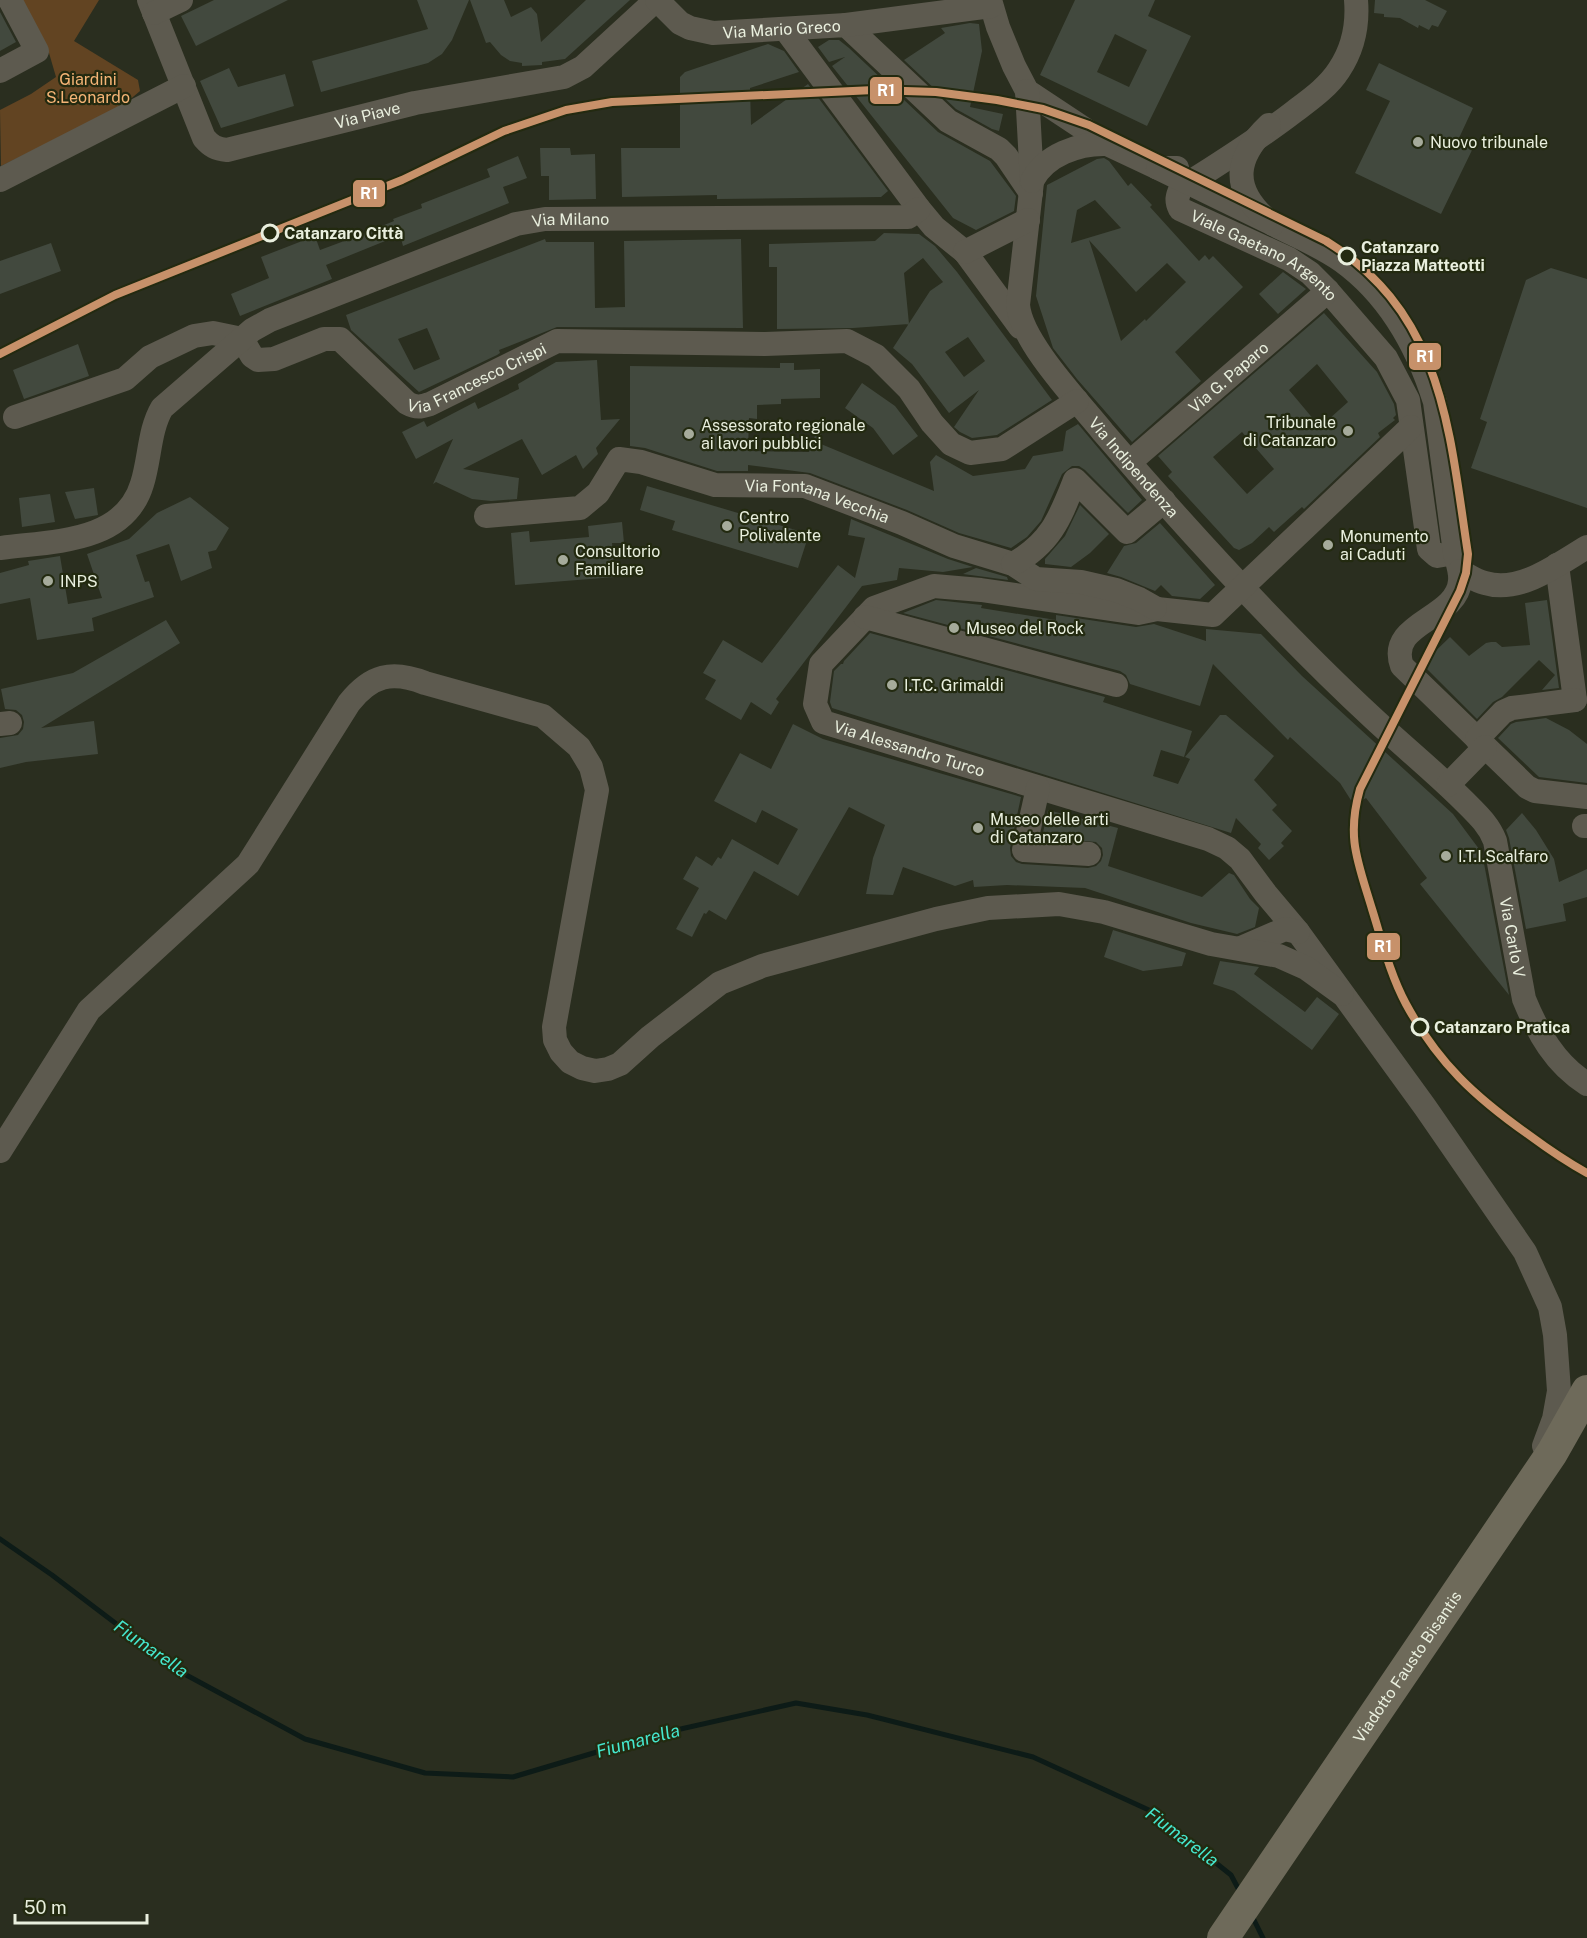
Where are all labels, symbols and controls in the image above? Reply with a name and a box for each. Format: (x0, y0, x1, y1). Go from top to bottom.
street label: Via Mario Greco (722, 16, 841, 42)
park label: Giardini S.Leonardo (46, 70, 130, 107)
line badge: R1 (869, 76, 903, 105)
text: R1 (877, 81, 895, 100)
street label: Via Piave (333, 98, 402, 133)
place label: Nuovo tribunale (1430, 133, 1548, 152)
marker: Nuovo tribunale (1411, 135, 1425, 149)
line badge: R1 (352, 179, 386, 208)
text: R1 (360, 184, 378, 203)
street label: Viale Gaetano Argento (1188, 206, 1341, 305)
street label: Via Milano (530, 210, 609, 231)
marker: Catanzaro Città (261, 224, 279, 242)
place label: Catanzaro Città (284, 224, 403, 243)
place label: Catanzaro Piazza Matteotti (1361, 238, 1485, 275)
marker: Catanzaro Piazza Matteotti (1338, 247, 1356, 265)
street label: Via G. Paparo (1185, 338, 1272, 417)
street label: Via Francesco Crispi (405, 339, 549, 417)
line badge: R1 (1408, 342, 1442, 371)
text: R1 (1416, 347, 1434, 366)
street label: Via Indipendenza (1085, 413, 1182, 522)
place label: Tribunale di Catanzaro (1243, 413, 1336, 450)
place label: Assessorato regionale ai lavori pubblici (701, 416, 865, 453)
marker: Tribunale di Catanzaro (1341, 424, 1355, 438)
marker: Assessorato regionale ai lavori pubblici (682, 427, 696, 441)
street label: Via Fontana Vecchia (745, 476, 892, 527)
place label: Centro Polivalente (739, 508, 821, 545)
marker: Centro Polivalente (720, 519, 734, 533)
place label: Monumento ai Caduti (1340, 527, 1429, 564)
marker: Monumento ai Caduti (1321, 538, 1335, 552)
place label: Consultorio Familiare (575, 542, 660, 579)
marker: Consultorio Familiare (556, 553, 570, 567)
place label: INPS (60, 572, 98, 591)
marker: INPS (41, 574, 55, 588)
place label: Museo del Rock (966, 619, 1084, 638)
marker: Museo del Rock (947, 621, 961, 635)
place label: I.T.C. Grimaldi (904, 676, 1004, 695)
marker: I.T.C. Grimaldi (885, 678, 899, 692)
street label: Via Alessandro Turco (831, 717, 987, 781)
place label: Museo delle arti di Catanzaro (990, 810, 1109, 847)
marker: Museo delle arti di Catanzaro (971, 821, 985, 835)
place label: I.T.I.Scalfaro (1458, 847, 1548, 866)
marker: I.T.I.Scalfaro (1439, 849, 1453, 863)
street label: Via Carlo V (1496, 896, 1529, 979)
line badge: R1 (1366, 932, 1401, 961)
text: R1 (1374, 937, 1392, 956)
marker: Catanzaro Pratica (1411, 1018, 1429, 1036)
place label: Catanzaro Pratica (1434, 1018, 1570, 1037)
street label: Viadotto Fausto Bisantis (1349, 1587, 1466, 1746)
water label: Fiumarella (110, 1615, 192, 1682)
water label: Fiumarella (594, 1719, 682, 1762)
water label: Fiumarella (1142, 1802, 1223, 1871)
scale bar (15, 1887, 147, 1925)
text: 50 m (24, 1897, 67, 1918)

